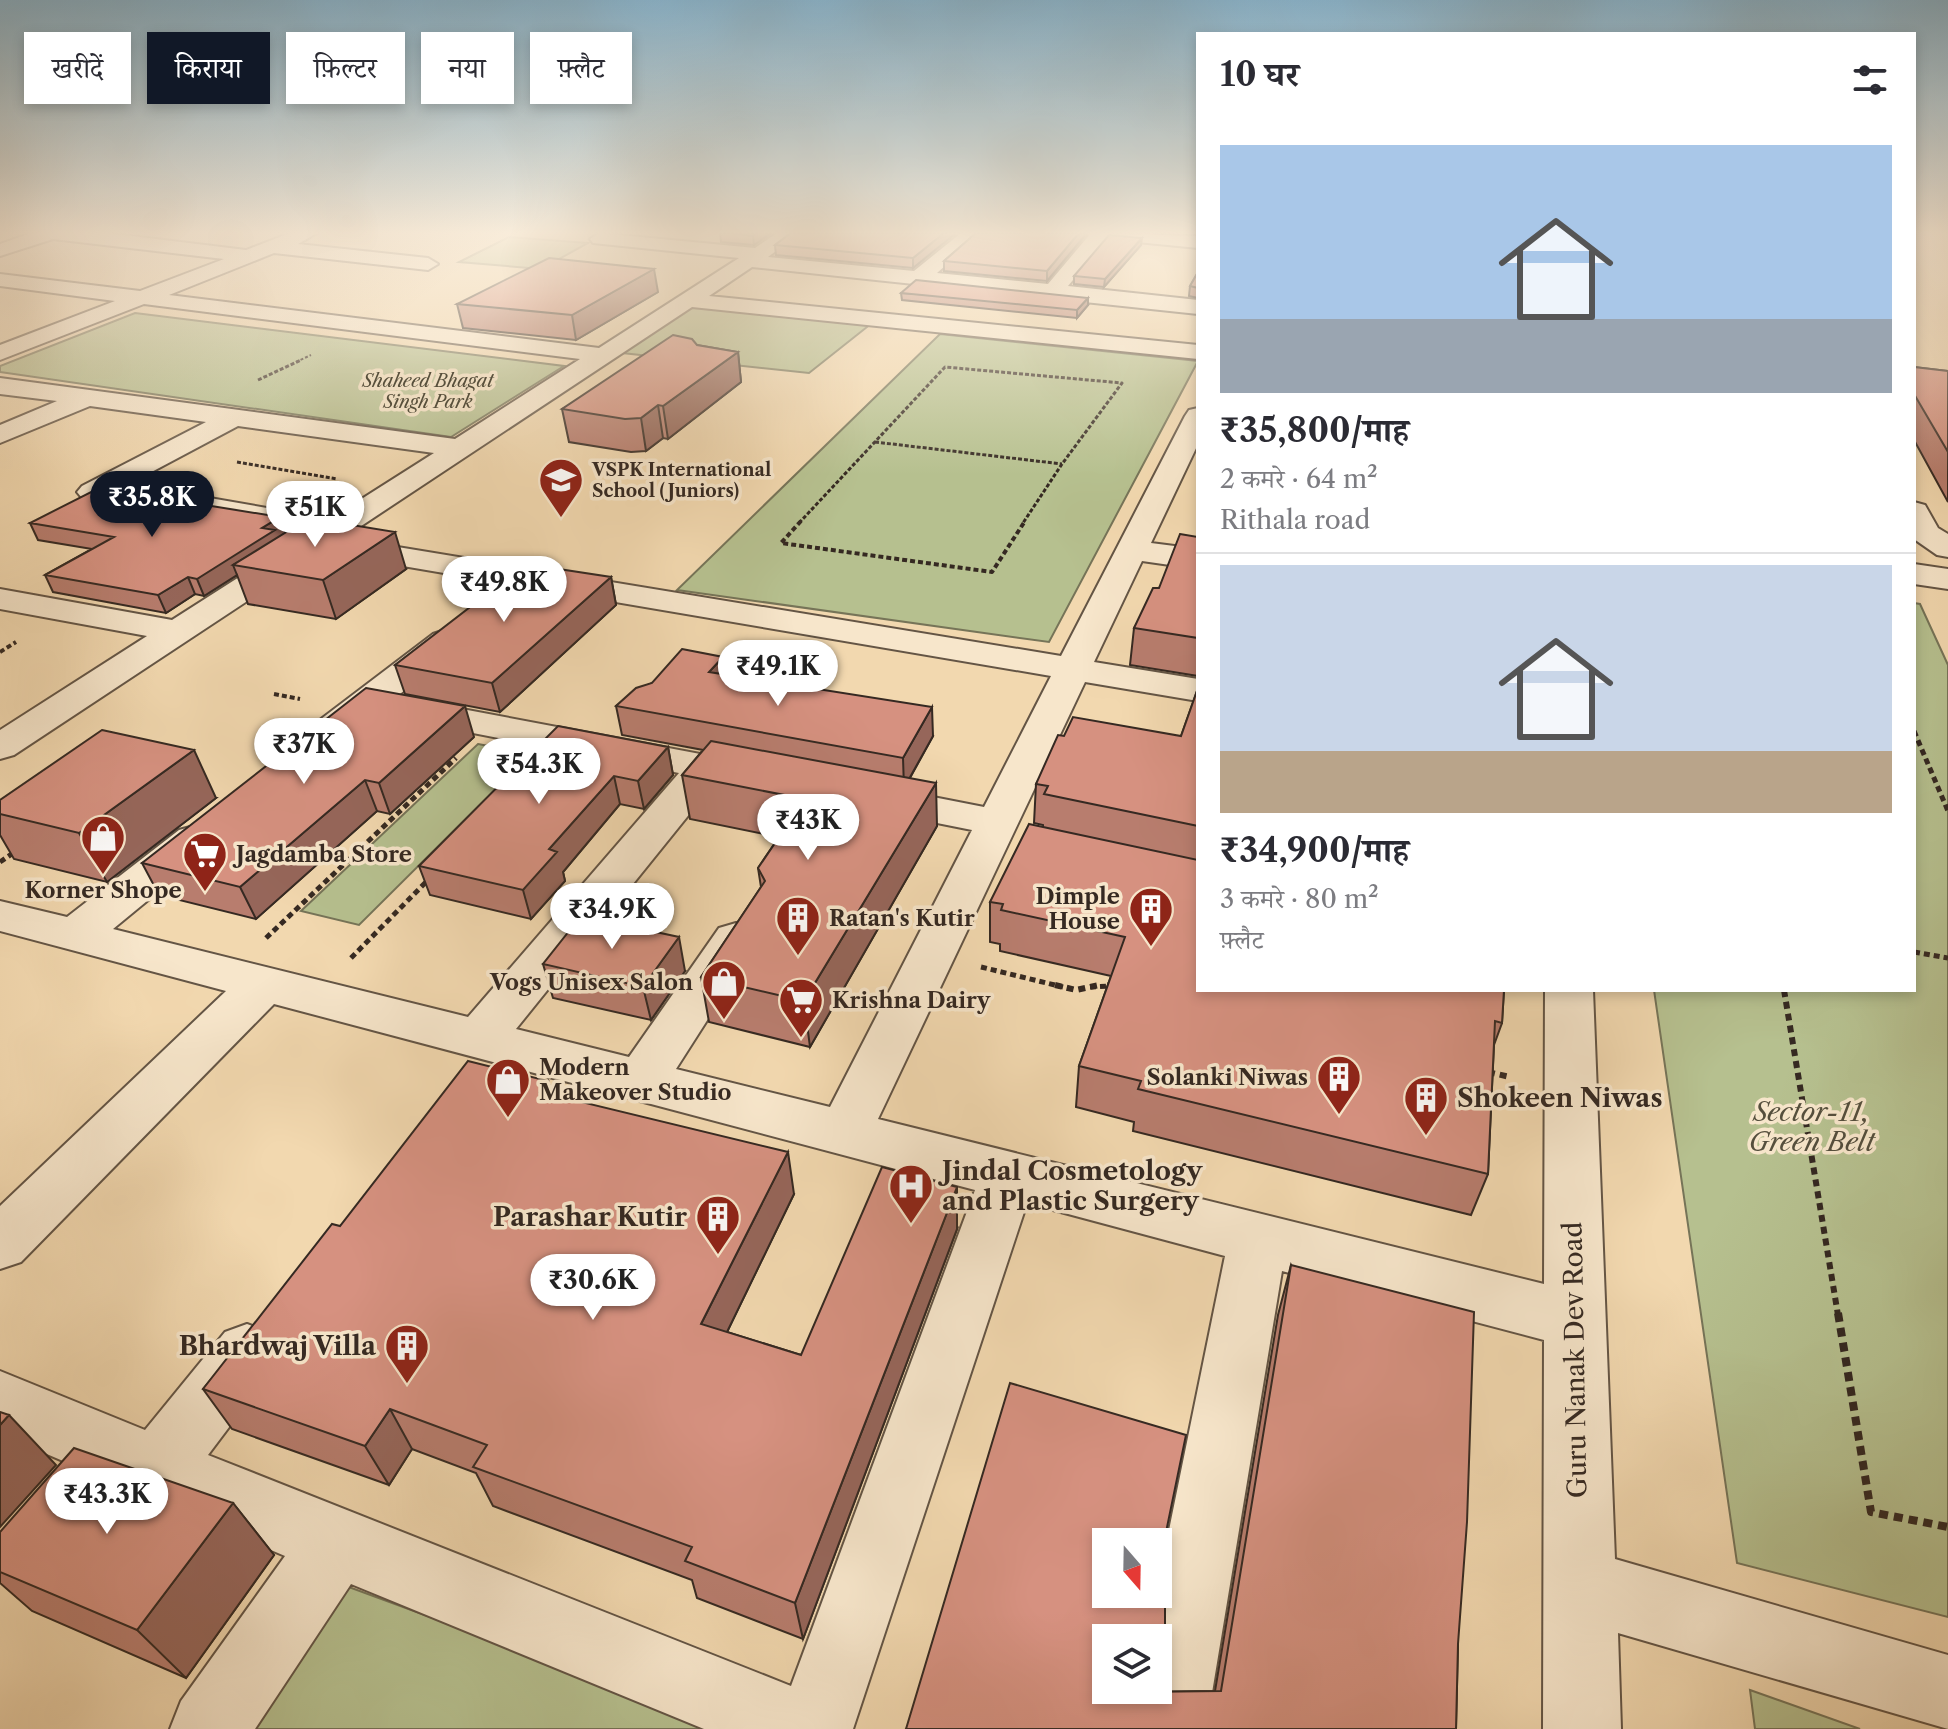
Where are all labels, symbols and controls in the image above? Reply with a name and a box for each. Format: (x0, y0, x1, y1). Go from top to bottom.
chip: खरीदें (24, 32, 131, 104)
chip: किराया (147, 32, 270, 104)
chip: फ़िल्टर (286, 32, 405, 104)
chip: नया (421, 32, 514, 104)
chip: फ़्लैट (530, 32, 632, 104)
text: 10 घर (1220, 53, 1299, 95)
icon: filters (1848, 58, 1892, 102)
icon: home (1484, 197, 1628, 341)
park label: Shaheed Bhagat Singh Park (361, 370, 495, 413)
text: ₹35,800/माह (1220, 409, 1409, 451)
school or university icon: VSPK International School (Juniors) (537, 456, 585, 519)
place label: VSPK International School (Juniors) (591, 459, 771, 502)
text: 2 कमरे · 64 m² (1220, 463, 1378, 495)
pin: ₹35.8K (87, 471, 217, 539)
text: ₹35.8K (108, 481, 196, 513)
pin: ₹51K (268, 481, 362, 549)
text: ₹51K (284, 491, 346, 523)
text: Rithala road (1220, 504, 1370, 536)
pin: ₹49.8K (439, 556, 569, 624)
text: ₹49.8K (460, 566, 548, 598)
icon: home (1484, 617, 1628, 761)
pin: ₹49.1K (713, 640, 843, 708)
text: ₹49.1K (736, 650, 820, 682)
pin: ₹37K (257, 718, 351, 786)
text: ₹37K (272, 728, 336, 760)
pin: ₹54.3K (474, 738, 604, 806)
text: ₹54.3K (495, 748, 583, 780)
pin: ₹43K (761, 794, 855, 862)
text: ₹43K (775, 804, 841, 836)
shop icon: Korner Shope (79, 813, 127, 876)
text: ₹34,900/माह (1220, 829, 1409, 871)
supermarket icon: Jagdamba Store (181, 830, 229, 893)
place label: Jagdamba Store (232, 841, 412, 868)
place label: Korner Shope (24, 877, 182, 904)
pin: ₹34.9K (547, 883, 677, 951)
place label: Dimple House (1035, 883, 1120, 935)
text: 3 कमरे · 80 m² (1220, 883, 1379, 915)
building icon: Dimple House (1127, 885, 1175, 948)
text: ₹34.9K (568, 893, 656, 925)
building icon: Ratan's Kutir (774, 894, 822, 957)
place label: Ratan's Kutir (829, 905, 975, 932)
text: फ़्लैट (1220, 924, 1263, 956)
shop icon: Vogs Unisex Salon (700, 958, 748, 1021)
place label: Vogs Unisex Salon (489, 969, 693, 996)
supermarket icon: Krishna Dairy (777, 976, 825, 1039)
place label: Krishna Dairy (832, 987, 991, 1014)
building icon: Solanki Niwas (1315, 1053, 1363, 1116)
place label: Modern Makeover Studio (539, 1054, 732, 1106)
shop icon: Modern Makeover Studio (484, 1056, 532, 1119)
place label: Solanki Niwas (1147, 1064, 1308, 1091)
building icon: Shokeen Niwas (1402, 1074, 1450, 1137)
place label: Shokeen Niwas (1457, 1082, 1662, 1114)
park label: Sector-11, Green Belt (1749, 1096, 1877, 1158)
place label: Jindal Cosmetology and Plastic Surgery (938, 1155, 1203, 1217)
hospital icon: Jindal Cosmetology and Plastic Surgery (887, 1162, 935, 1225)
building icon: Parashar Kutir (694, 1193, 742, 1256)
place label: Parashar Kutir (493, 1201, 687, 1233)
street label: Guru Nanak Dev Road (1557, 1221, 1593, 1498)
pin: ₹30.6K (528, 1254, 658, 1322)
text: ₹30.6K (548, 1264, 638, 1296)
building icon: Bhardwaj Villa (383, 1322, 431, 1385)
place label: Bhardwaj Villa (179, 1330, 377, 1362)
pin: ₹43.3K (42, 1468, 172, 1536)
text: ₹43.3K (63, 1478, 151, 1510)
north arrow (1092, 1528, 1172, 1608)
map controls (1092, 1528, 1172, 1704)
button: layers (1092, 1624, 1172, 1704)

